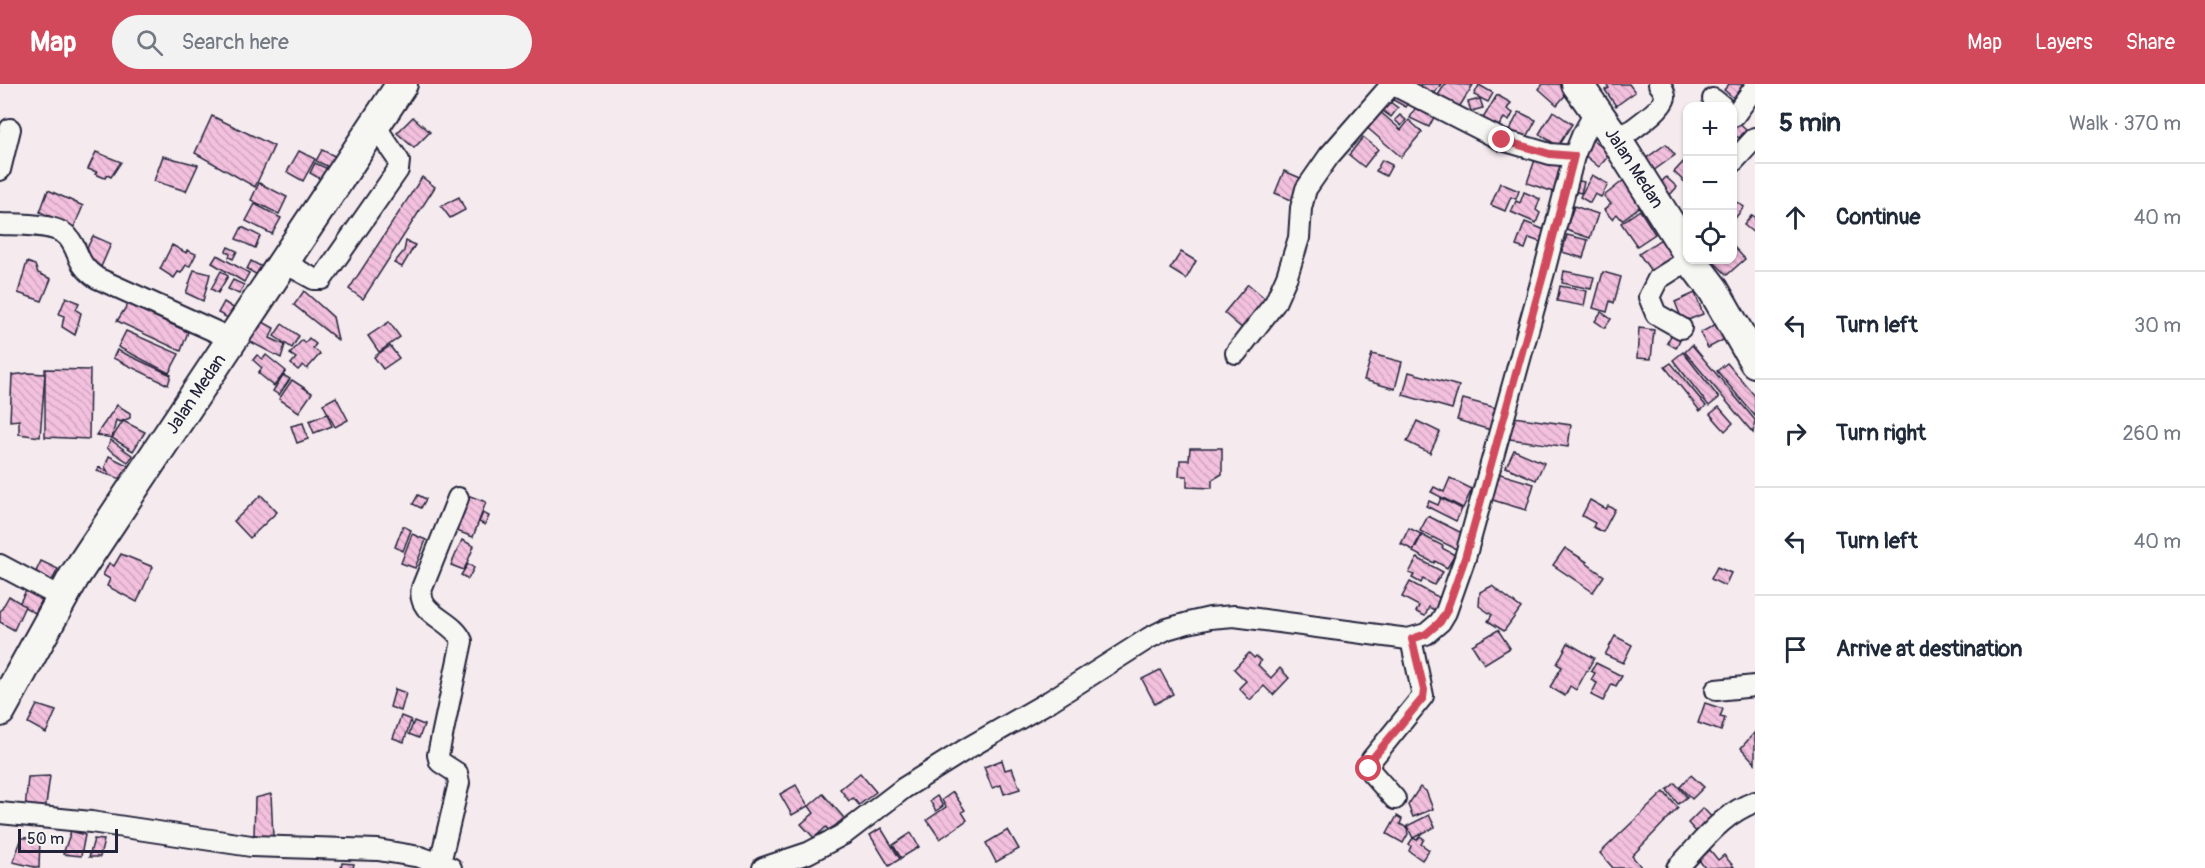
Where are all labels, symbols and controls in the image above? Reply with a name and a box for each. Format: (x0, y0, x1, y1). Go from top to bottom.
search box (112, 15, 532, 69)
text: Map (30, 25, 76, 60)
icon: search (133, 26, 166, 59)
text: Search here (181, 28, 289, 56)
text: Map (1967, 29, 2002, 56)
text: Layers (2035, 29, 2093, 56)
text: Share (2126, 29, 2175, 56)
map controls (1683, 102, 1737, 264)
button: + (1683, 102, 1737, 156)
text: 5 min (1779, 107, 1841, 139)
text: Walk · 370 m (2069, 111, 2181, 136)
street label: Jalan Medan (1599, 123, 1669, 213)
route end (1488, 126, 1514, 152)
button: − (1683, 156, 1737, 210)
icon: ahead (1779, 201, 1812, 234)
text: Continue (1836, 203, 1920, 231)
text: 40 m (2134, 205, 2181, 230)
button: locate (1683, 210, 1737, 264)
icon: left (1779, 309, 1812, 342)
text: Turn left (1836, 311, 1918, 339)
text: 30 m (2134, 313, 2181, 338)
street label: Jalan Medan (161, 349, 231, 439)
icon: right (1779, 417, 1812, 450)
text: Turn right (1836, 419, 1926, 447)
text: 260 m (2122, 421, 2181, 446)
icon: left (1779, 525, 1812, 558)
text: Turn left (1836, 527, 1918, 555)
text: 40 m (2134, 529, 2181, 554)
icon: arrive (1779, 633, 1812, 666)
text: Arrive at destination (1836, 635, 2022, 663)
route start (1355, 755, 1381, 781)
scale bar (18, 826, 118, 854)
text: 50 m (27, 829, 64, 849)

